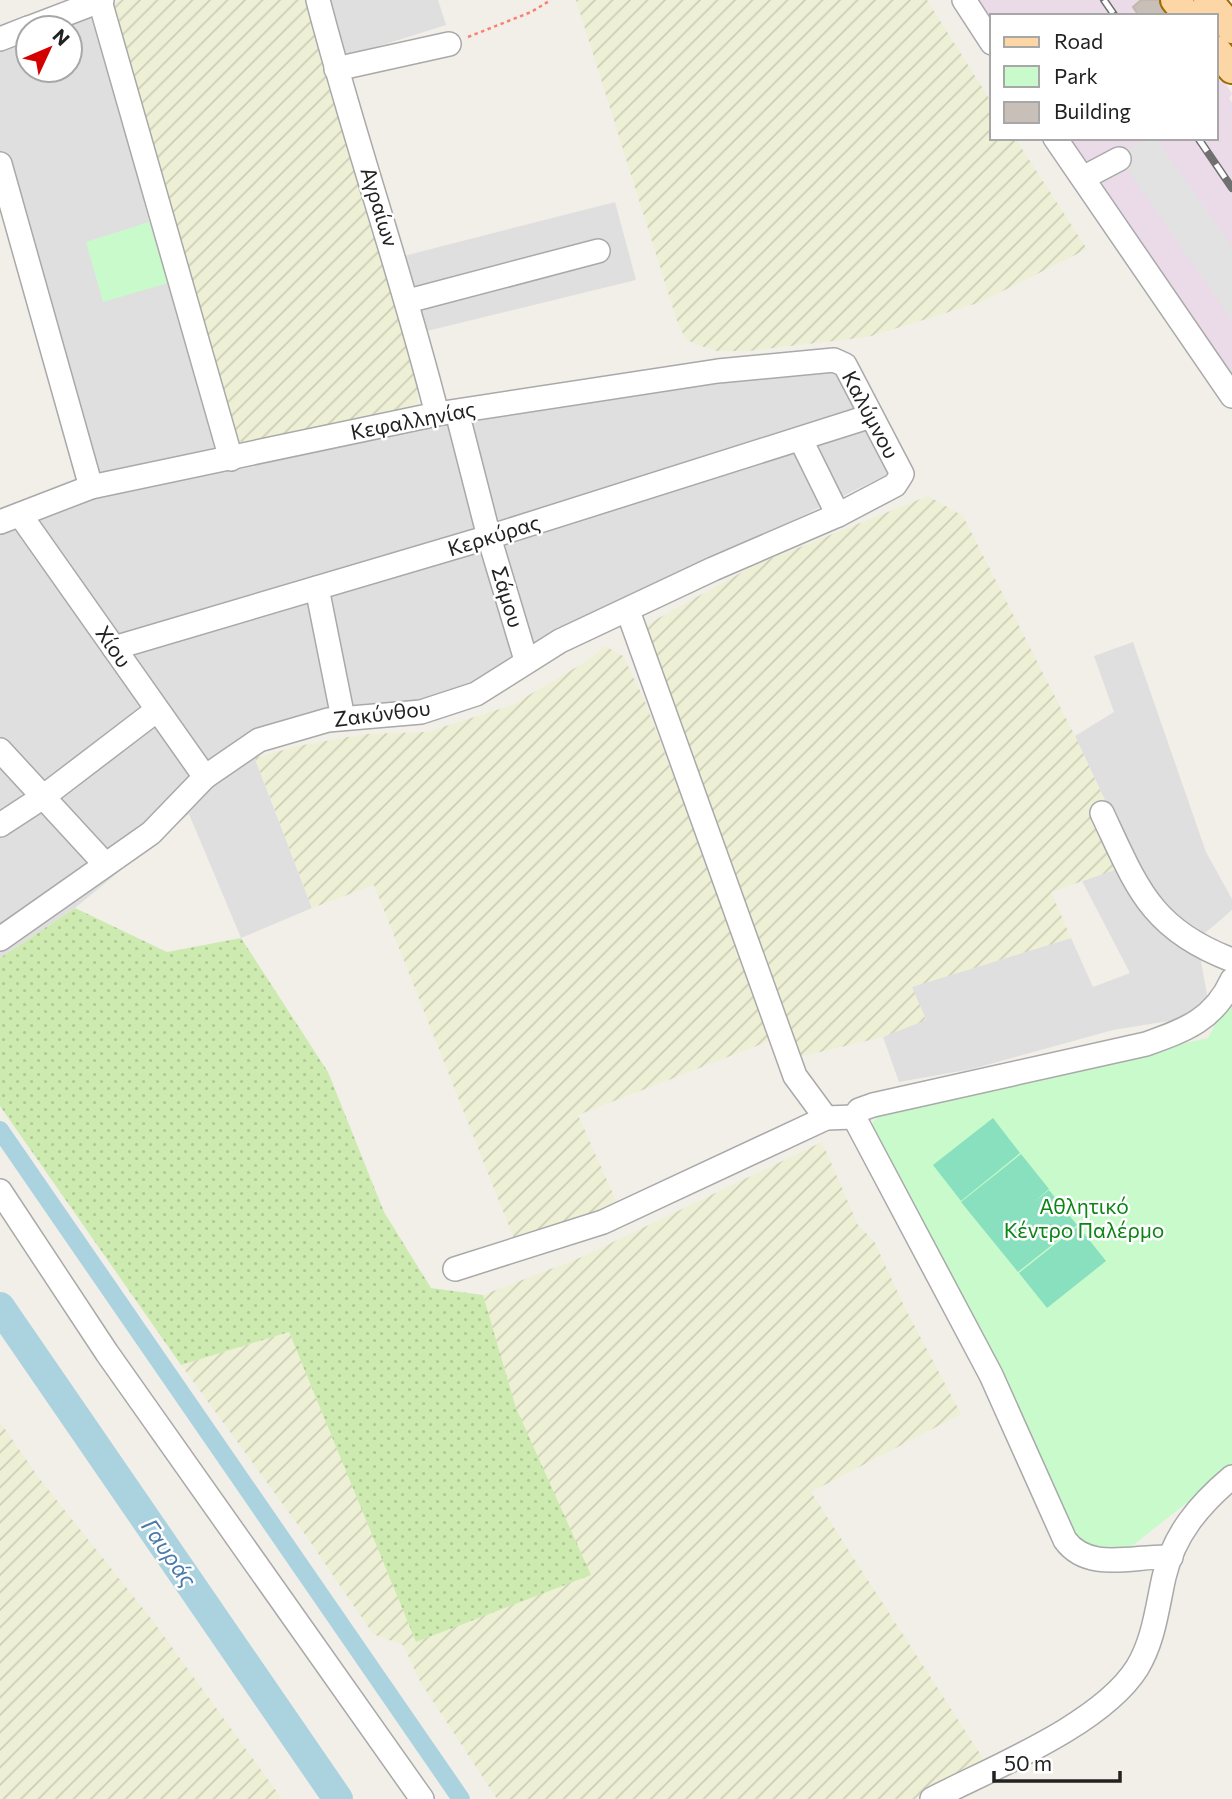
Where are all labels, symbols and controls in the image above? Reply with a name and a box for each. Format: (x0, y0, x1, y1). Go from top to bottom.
north arrow (14, 14, 84, 84)
legend (990, 14, 1218, 140)
text: N (48, 24, 75, 50)
text: Road (1054, 28, 1103, 53)
text: Park (1054, 63, 1098, 88)
text: Building (1054, 98, 1131, 123)
street label: Αγραίων (357, 164, 404, 250)
street label: Καλύμνου (838, 366, 905, 462)
street label: Κεφαλληνίας (348, 395, 477, 444)
street label: Κερκύρας (444, 509, 543, 560)
street label: Σάμου (487, 563, 530, 630)
street label: Χίου (91, 621, 137, 672)
street label: Ζακύνθου (332, 694, 432, 731)
park label: Αθλητικό Κέντρο Παλέρμο (1004, 1193, 1164, 1242)
water label: Γαυράς (136, 1513, 204, 1593)
scale bar (994, 1740, 1120, 1784)
text: 50 m (1004, 1750, 1052, 1775)

